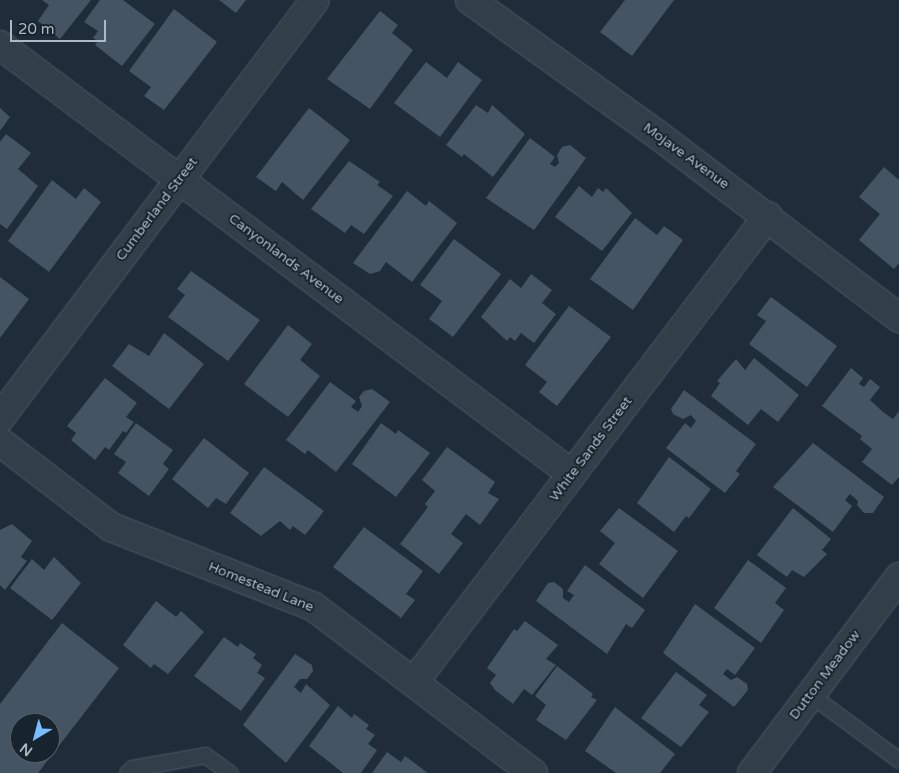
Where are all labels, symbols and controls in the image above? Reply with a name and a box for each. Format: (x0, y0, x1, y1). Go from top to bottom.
scale bar (12, 10, 109, 42)
text: 20 m (18, 20, 55, 38)
street label: Mojave Avenue (640, 119, 732, 193)
street label: Cumberland Street (113, 154, 201, 264)
street label: Canyonlands Avenue (225, 210, 347, 308)
street label: White Sands Street (546, 393, 636, 505)
street label: Homestead Lane (206, 558, 316, 616)
street label: Dutton Meadow (786, 627, 864, 723)
north arrow (10, 713, 60, 763)
text: N (17, 739, 36, 760)

